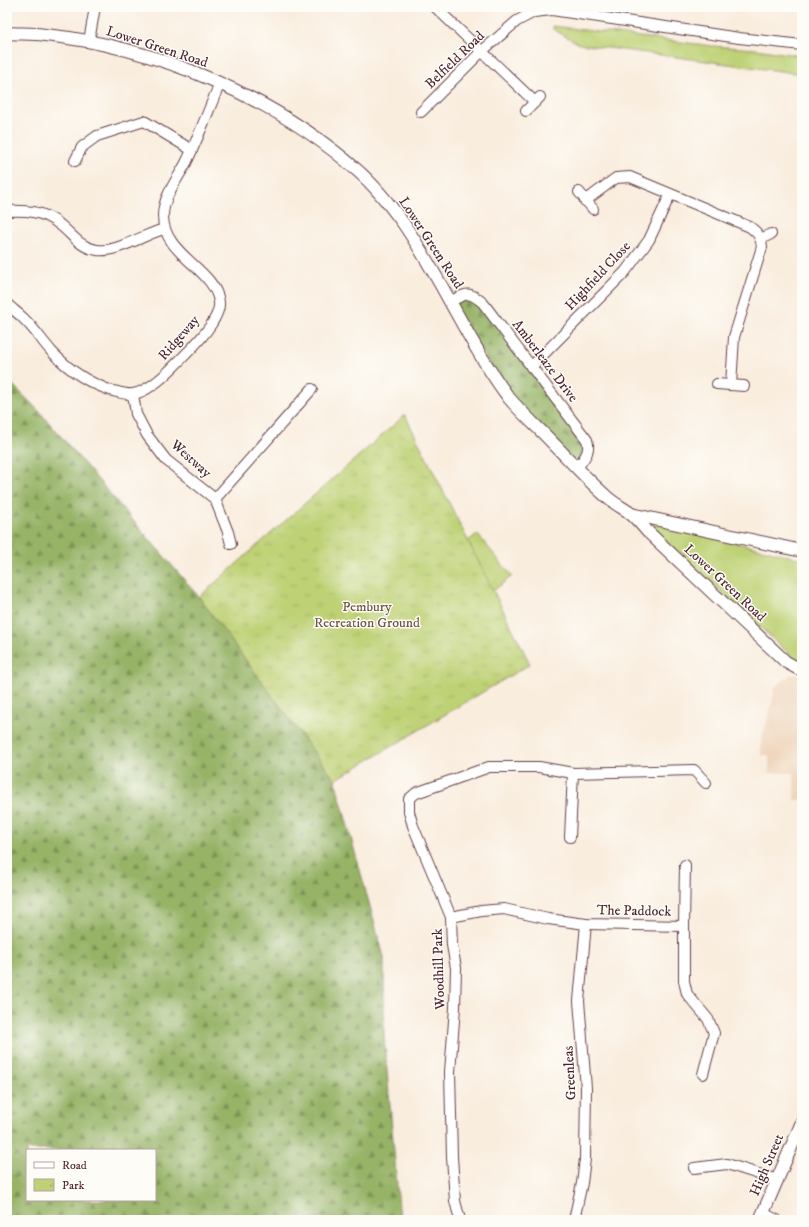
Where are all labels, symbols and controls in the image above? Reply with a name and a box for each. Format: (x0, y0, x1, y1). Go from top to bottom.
street label: Lower Green Road (104, 22, 210, 72)
street label: Belfield Road (422, 27, 488, 93)
street label: Lower Green Road (395, 194, 467, 292)
street label: Highfield Close (561, 237, 635, 314)
street label: Ridgeway (155, 311, 204, 364)
street label: Amberleaze Drive (508, 316, 582, 406)
street label: Westway (166, 435, 215, 482)
street label: Lower Green Road (680, 540, 770, 626)
park label: Pembury Recreation Ground (314, 598, 420, 632)
street label: The Paddock (597, 901, 671, 921)
street label: Woodhill Park (429, 928, 449, 1011)
street label: Greenleas (560, 1045, 580, 1101)
street label: High Street (746, 1131, 788, 1199)
legend (26, 1149, 156, 1201)
text: Road (62, 1158, 87, 1173)
text: Park (62, 1178, 84, 1193)

